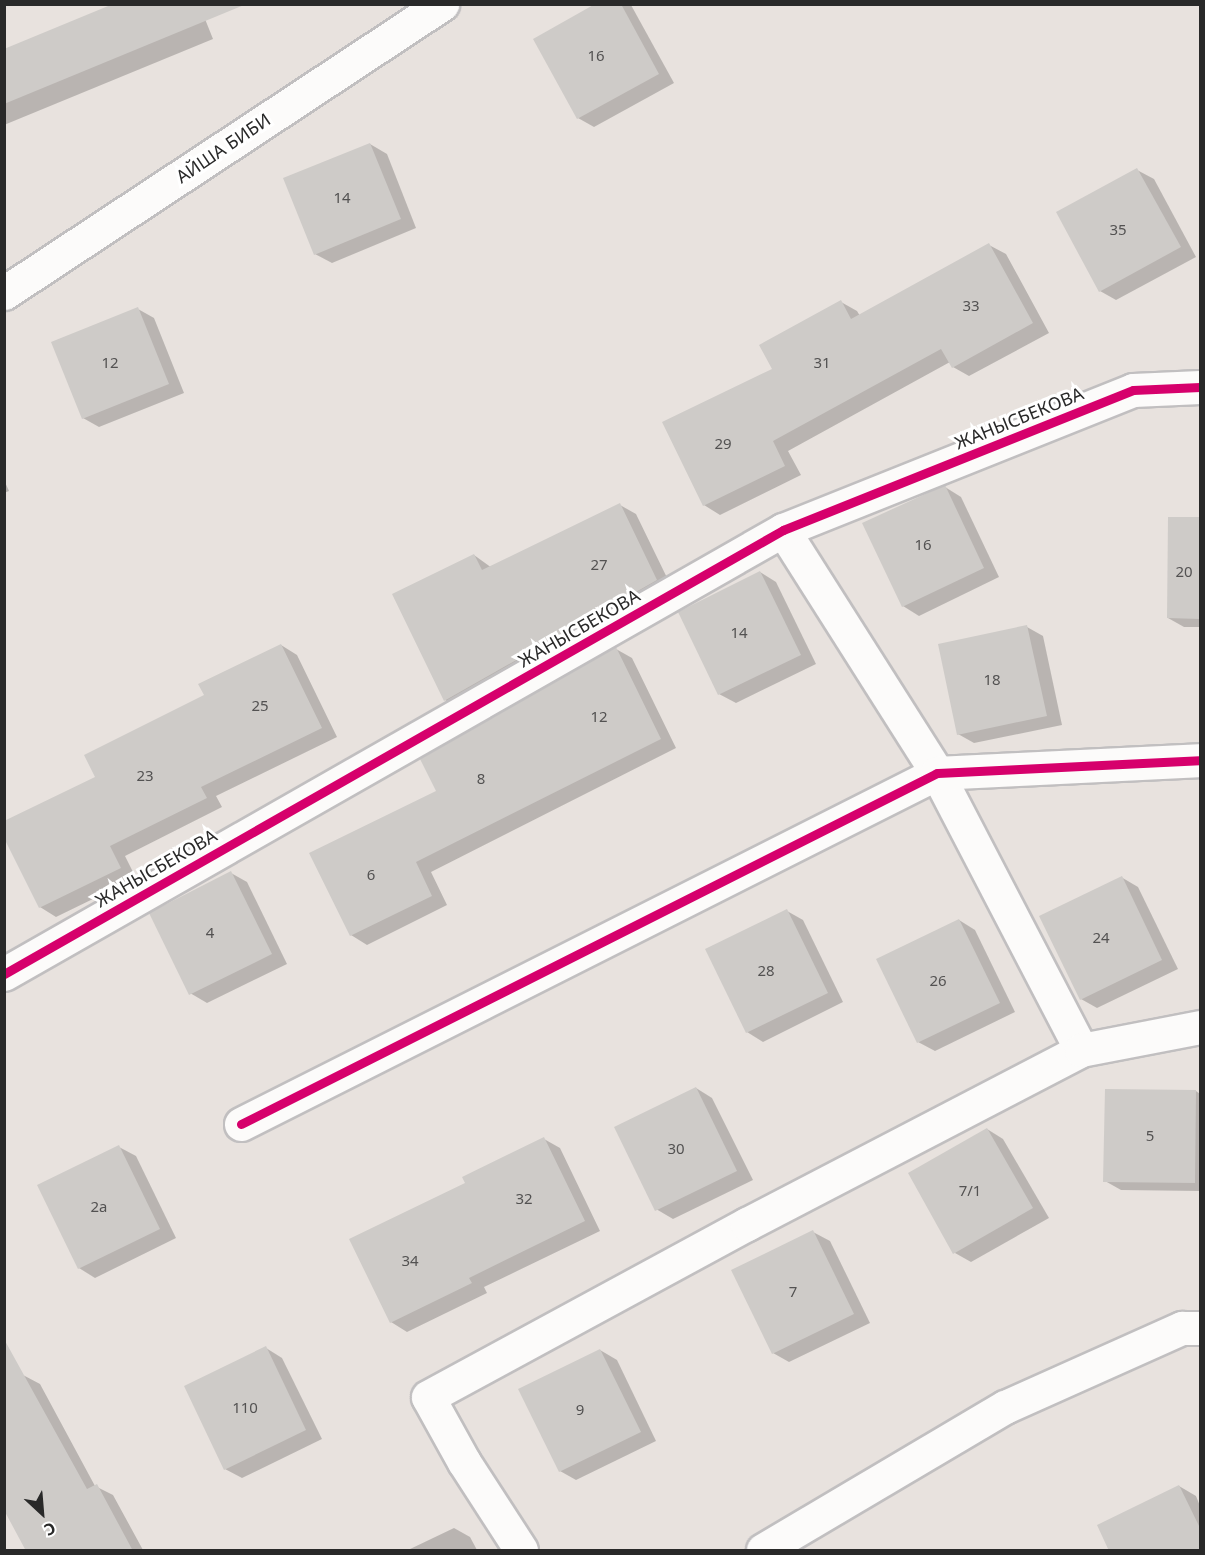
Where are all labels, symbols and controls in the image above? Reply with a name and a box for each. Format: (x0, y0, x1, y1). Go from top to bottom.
house number: 16 (587, 47, 605, 65)
street label: АЙША БИБИ (172, 109, 274, 187)
house number: 14 (333, 189, 351, 207)
house number: 35 (1109, 221, 1127, 239)
house number: 33 (962, 297, 980, 315)
house number: 12 (101, 354, 119, 372)
house number: 31 (813, 354, 831, 372)
street label: ЖАНЫСБЕКОВА (952, 382, 1086, 454)
house number: 29 (714, 435, 732, 453)
house number: 16 (914, 536, 932, 554)
house number: 27 (590, 556, 608, 574)
house number: 20 (1175, 563, 1193, 581)
street label: ЖАНЫСБЕКОВА (514, 584, 644, 672)
house number: 14 (730, 624, 748, 642)
house number: 18 (983, 671, 1001, 689)
house number: 25 (251, 697, 269, 715)
house number: 12 (590, 708, 608, 726)
house number: 23 (136, 767, 154, 785)
house number: 8 (477, 770, 485, 788)
street label: ЖАНЫСБЕКОВА (91, 824, 221, 912)
house number: 6 (367, 866, 375, 884)
house number: 4 (206, 924, 214, 942)
house number: 24 (1092, 929, 1110, 947)
house number: 28 (757, 962, 775, 980)
house number: 26 (929, 972, 947, 990)
house number: 5 (1146, 1127, 1154, 1145)
house number: 30 (667, 1140, 685, 1158)
house number: 7/1 (959, 1182, 981, 1200)
house number: 32 (515, 1190, 533, 1208)
house number: 2а (91, 1198, 107, 1216)
house number: 34 (401, 1252, 419, 1270)
house number: 7 (789, 1283, 797, 1301)
house number: 110 (232, 1399, 258, 1417)
house number: 9 (576, 1401, 584, 1419)
north arrow (12, 1483, 72, 1543)
text: С (40, 1517, 59, 1541)

